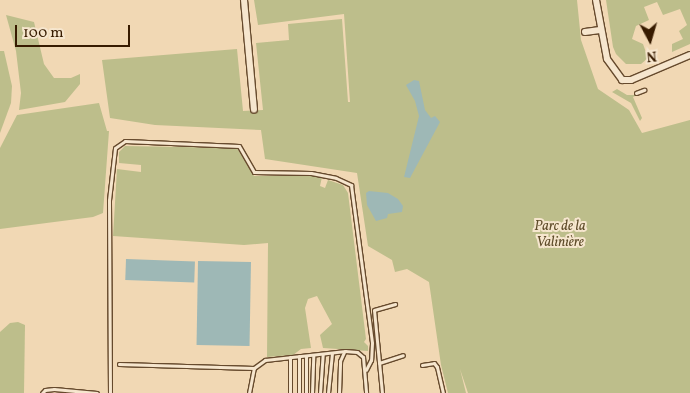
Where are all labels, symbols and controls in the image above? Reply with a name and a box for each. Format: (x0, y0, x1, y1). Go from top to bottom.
scale bar (18, 15, 132, 47)
north arrow (625, 15, 675, 65)
text: 100 m (23, 23, 63, 44)
text: N (646, 45, 658, 65)
park label: Parc de la Valinière (534, 219, 586, 252)

